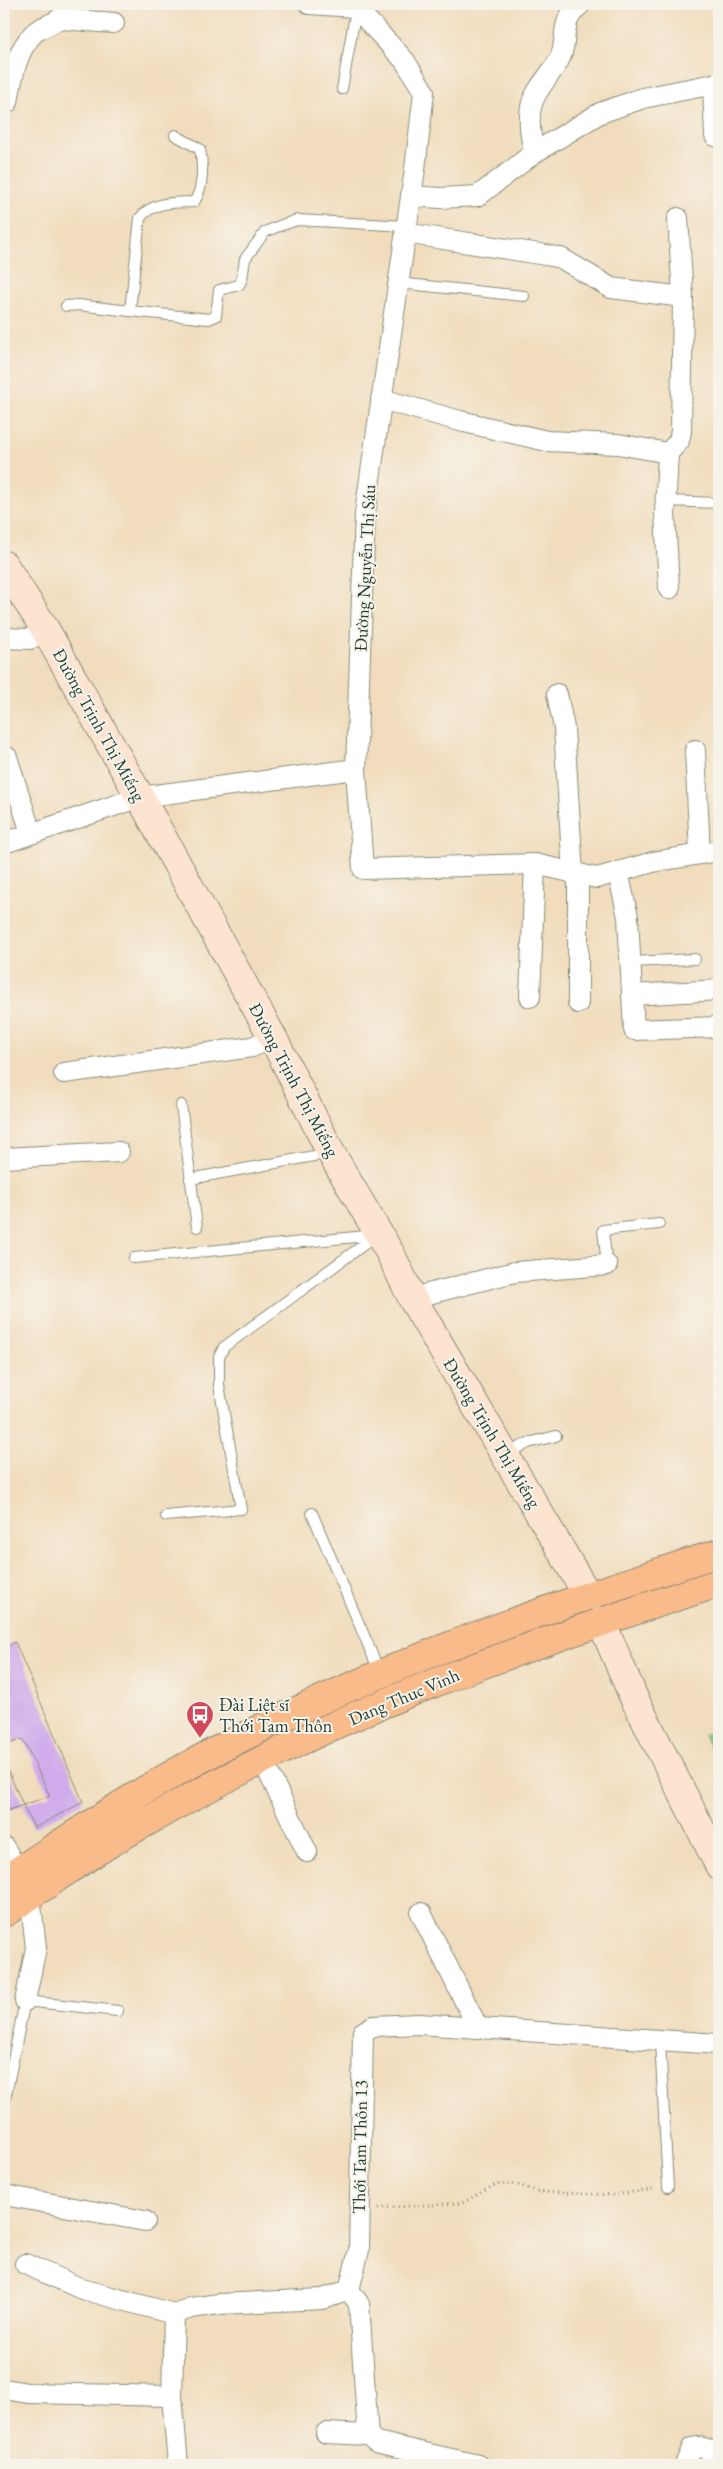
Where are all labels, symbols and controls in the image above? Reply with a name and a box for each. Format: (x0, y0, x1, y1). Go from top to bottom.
street label: Đường Nguyễn Thị Sáu (349, 483, 380, 652)
street label: Đường Trịnh Thị Miếng (48, 644, 151, 805)
street label: Đường Trịnh Thị Miếng (244, 999, 345, 1161)
street label: Đường Trịnh Thị Miếng (439, 1353, 546, 1512)
street label: Dang Thuc Vinh (345, 1663, 463, 1730)
place label: Đài Liệt sĩ Thới Tam Thôn (219, 1693, 333, 1737)
bus stop icon: Đài Liệt sĩ Thới Tam Thôn (185, 1700, 215, 1739)
street label: Thới Tam Thôn 13 (347, 2080, 372, 2214)

